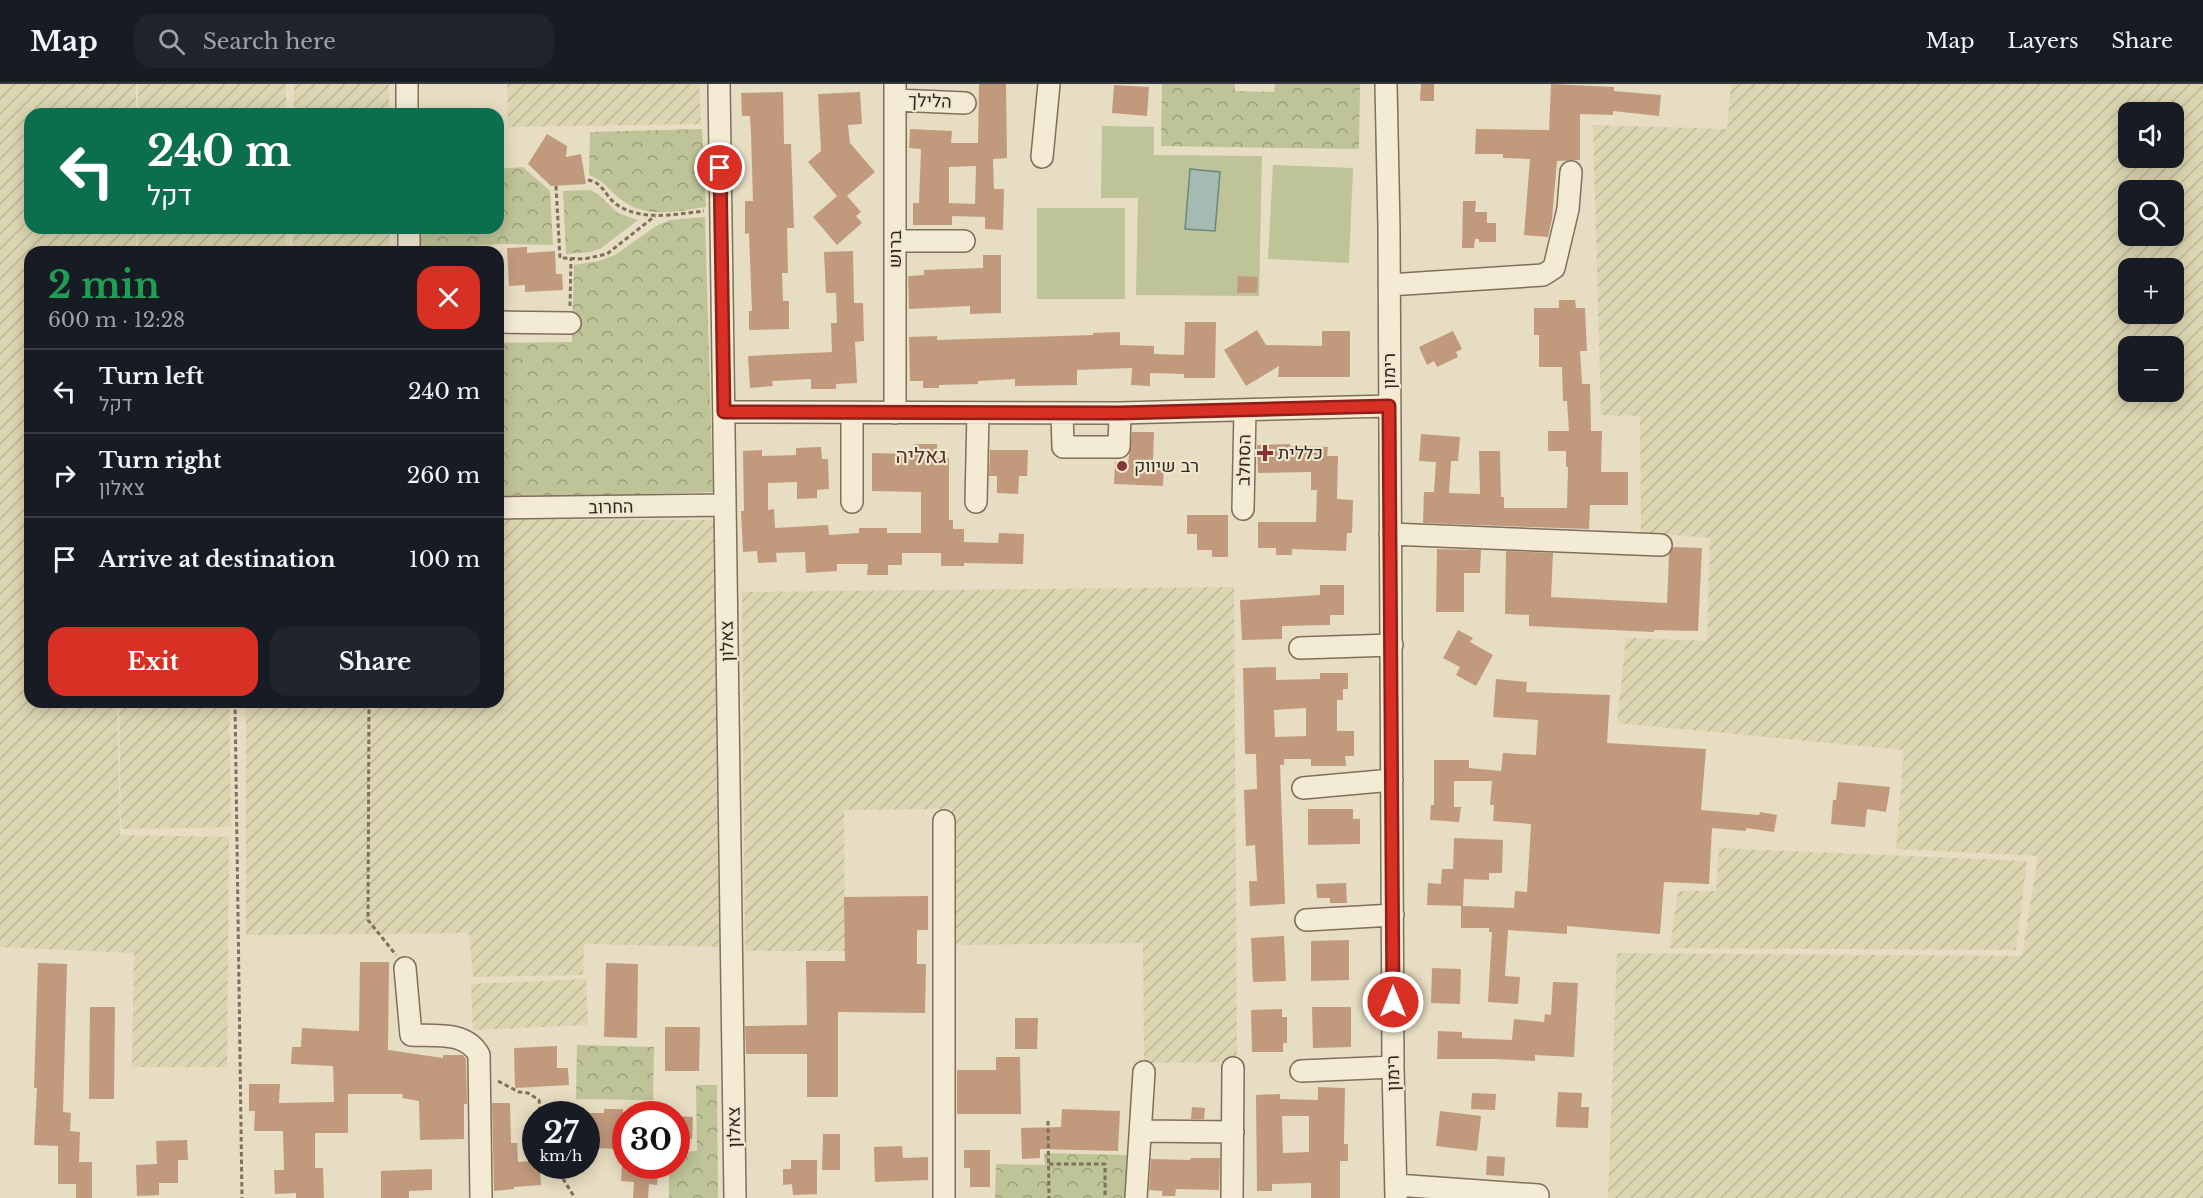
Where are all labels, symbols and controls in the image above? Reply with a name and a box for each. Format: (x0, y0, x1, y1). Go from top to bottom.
search box (134, 14, 554, 68)
text: Map (30, 24, 98, 59)
icon: search (155, 25, 188, 58)
text: Search here (203, 28, 336, 55)
text: Map (1926, 28, 1975, 54)
text: Layers (2008, 28, 2079, 54)
text: Share (2112, 28, 2173, 54)
street label: הלילך (908, 89, 952, 113)
map controls (2118, 102, 2184, 402)
button: sound (2118, 102, 2184, 168)
text: 240 m (147, 125, 292, 177)
icon: left (48, 132, 126, 210)
pin (694, 142, 745, 193)
icon: arrive (703, 151, 736, 184)
text: דקל (147, 179, 192, 212)
button: search (2118, 180, 2184, 246)
street label: ברוש (884, 230, 906, 268)
button: + (2118, 258, 2184, 324)
text: 2 min (48, 263, 160, 308)
button: close (417, 266, 480, 329)
text: 600 m · 12:28 (48, 308, 185, 332)
button: − (2118, 336, 2184, 402)
street label: רימון (1378, 353, 1400, 389)
text: Turn left (99, 363, 204, 390)
icon: left (48, 375, 81, 408)
text: 240 m (408, 378, 480, 405)
text: דקל (99, 392, 132, 416)
street label: הסחלב (1233, 434, 1255, 486)
place label: כללית (1278, 442, 1323, 464)
district label: גאליה (895, 443, 947, 469)
marker: כללית (1256, 444, 1274, 462)
text: Turn right (99, 447, 221, 474)
place label: רב שיווק (1134, 455, 1199, 477)
icon: right (48, 459, 81, 492)
marker: רב שיווק (1115, 459, 1129, 473)
text: 260 m (407, 462, 480, 489)
text: צאלון (99, 476, 145, 500)
street label: החרוב (588, 496, 634, 518)
icon: arrive (48, 543, 81, 576)
text: Arrive at destination (99, 546, 336, 573)
text: 100 m (409, 546, 480, 573)
street label: צאלון (716, 620, 738, 662)
button: Exit (48, 627, 258, 696)
button: Share (270, 627, 480, 696)
position arrow (1361, 970, 1425, 1034)
street label: רימון (1382, 1055, 1404, 1091)
speed limit sign: 30 (612, 1101, 690, 1179)
street label: צאלון (723, 1106, 745, 1148)
text: 27 (543, 1114, 579, 1151)
text: km/h (540, 1146, 582, 1165)

